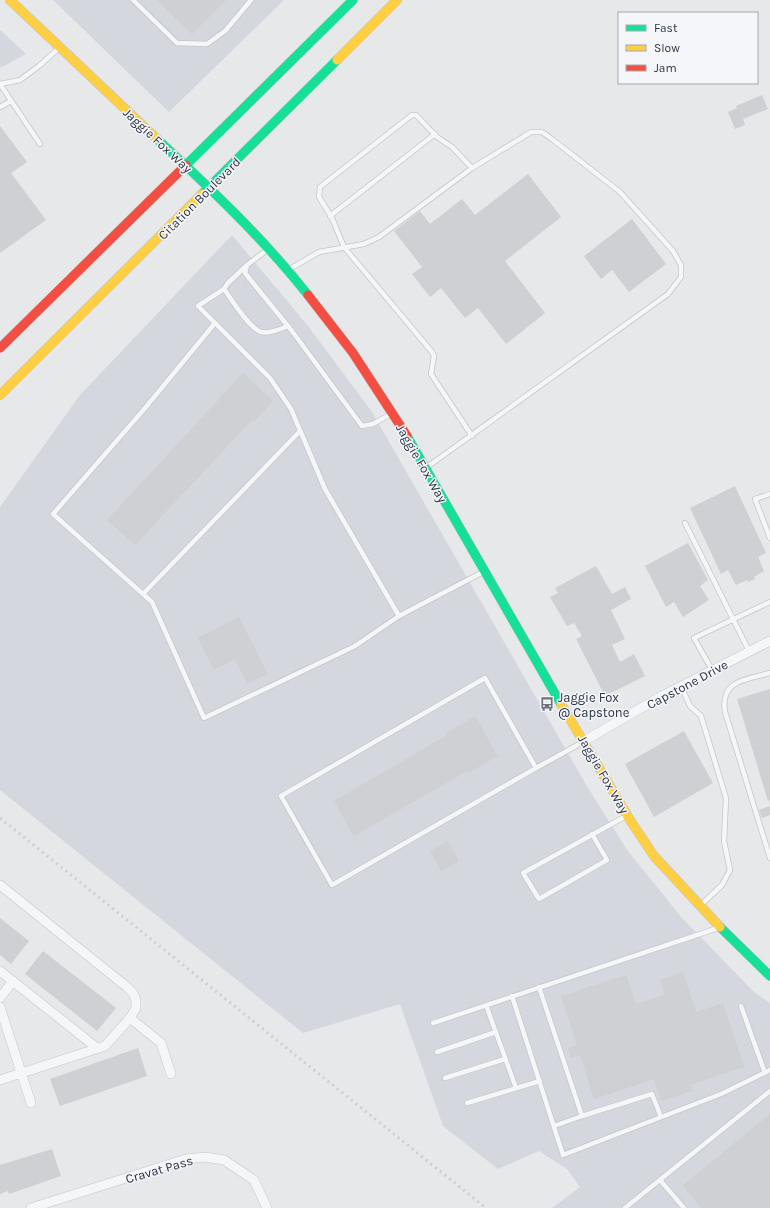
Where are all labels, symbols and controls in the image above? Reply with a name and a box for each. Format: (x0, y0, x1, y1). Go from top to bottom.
legend (618, 12, 758, 84)
text: Fast (654, 21, 678, 35)
text: Slow (654, 41, 680, 55)
text: Jam (654, 61, 677, 75)
street label: Jaggie Fox Way (120, 105, 195, 176)
street label: Citation Boulevard (155, 154, 244, 243)
street label: Jaggie Fox Way (393, 421, 450, 505)
street label: Capstone Drive (644, 657, 731, 712)
place label: Jaggie Fox @ Capstone (558, 690, 630, 720)
bus stop icon: Jaggie Fox @ Capstone (539, 696, 555, 712)
street label: Jaggie Fox Way (575, 732, 632, 816)
street label: Cravat Pass (124, 1153, 195, 1186)

